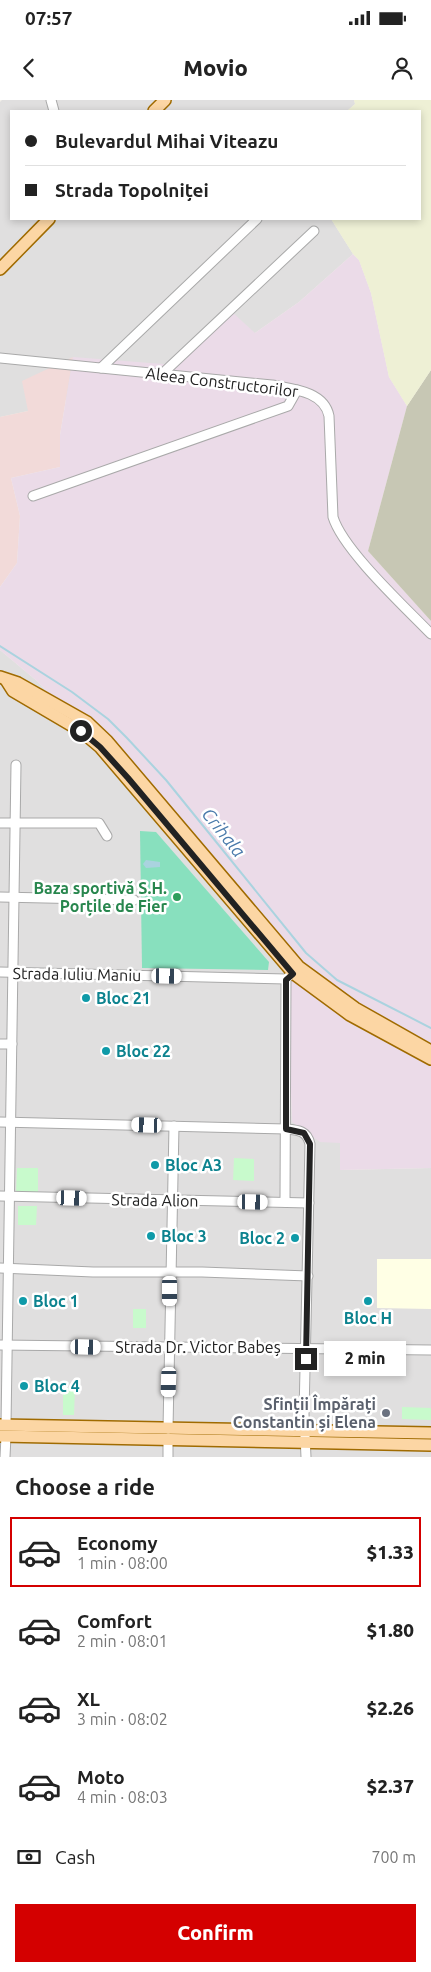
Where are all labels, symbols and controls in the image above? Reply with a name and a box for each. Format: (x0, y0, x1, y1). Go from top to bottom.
text: 07:57 (25, 7, 73, 29)
icon: back (15, 54, 43, 82)
icon: person (388, 54, 416, 82)
text: Movio (183, 55, 248, 80)
text: Bulevardul Mihai Viteazu (55, 130, 278, 152)
text: Strada Topolniței (55, 179, 209, 201)
street label: Aleea Constructorilor (145, 364, 299, 400)
route start (70, 720, 92, 742)
water label: Crihala (198, 804, 250, 861)
place label: Baza sportivă S.H. Porțile de Fier (33, 879, 167, 916)
marker: Baza sportivă S.H. Porțile de Fier (171, 891, 183, 903)
street label: Strada Iuliu Maniu (13, 964, 141, 984)
car (151, 968, 182, 984)
place label: Bloc 21 (96, 989, 151, 1007)
marker: Bloc 21 (80, 992, 92, 1004)
place label: Bloc 22 (116, 1042, 171, 1060)
marker: Bloc 22 (100, 1045, 112, 1057)
car (131, 1117, 162, 1133)
place label: Bloc A3 (165, 1156, 222, 1174)
marker: Bloc A3 (149, 1159, 161, 1171)
car (56, 1190, 87, 1206)
street label: Strada Alion (111, 1190, 199, 1210)
car (237, 1194, 268, 1210)
place label: Bloc 3 (161, 1227, 207, 1245)
place label: Bloc 2 (239, 1229, 285, 1247)
marker: Bloc 3 (145, 1230, 157, 1242)
marker: Bloc 2 (289, 1232, 301, 1244)
car (162, 1276, 177, 1306)
place label: Bloc 1 (33, 1292, 79, 1310)
marker: Bloc 1 (17, 1295, 29, 1307)
marker: Bloc H (362, 1295, 374, 1307)
place label: Bloc H (344, 1309, 392, 1327)
street label: Strada Dr. Victor Babeș (115, 1338, 281, 1356)
car (70, 1339, 101, 1355)
callout: 2 min (324, 1342, 406, 1376)
route end (295, 1348, 317, 1370)
text: 2 min (345, 1349, 385, 1367)
car (160, 1367, 177, 1397)
place label: Bloc 4 (34, 1377, 80, 1395)
marker: Bloc 4 (18, 1380, 30, 1392)
place label: Sfinții Împărați Constantin și Elena (233, 1393, 376, 1432)
marker: Sfinții Împărați Constantin și Elena (380, 1407, 392, 1419)
text: Choose a ride (15, 1474, 155, 1499)
icon: car (17, 1530, 62, 1575)
text: Economy (77, 1532, 158, 1554)
text: $1.33 (366, 1541, 414, 1563)
text: 1 min · 08:00 (77, 1554, 168, 1572)
icon: car (17, 1608, 62, 1653)
text: Comfort (77, 1610, 152, 1632)
text: $1.80 (366, 1619, 414, 1641)
text: 2 min · 08:01 (77, 1632, 168, 1650)
icon: car (17, 1686, 62, 1731)
text: XL (77, 1688, 100, 1710)
text: $2.26 (366, 1697, 414, 1719)
text: 3 min · 08:02 (77, 1710, 168, 1728)
icon: car (17, 1764, 62, 1809)
text: Moto (77, 1766, 125, 1788)
text: $2.37 (366, 1775, 414, 1797)
text: 4 min · 08:03 (77, 1788, 168, 1806)
icon: cash (15, 1843, 43, 1871)
text: Cash (55, 1846, 96, 1868)
text: 700 m (371, 1848, 416, 1866)
button: Confirm (15, 1904, 416, 1962)

